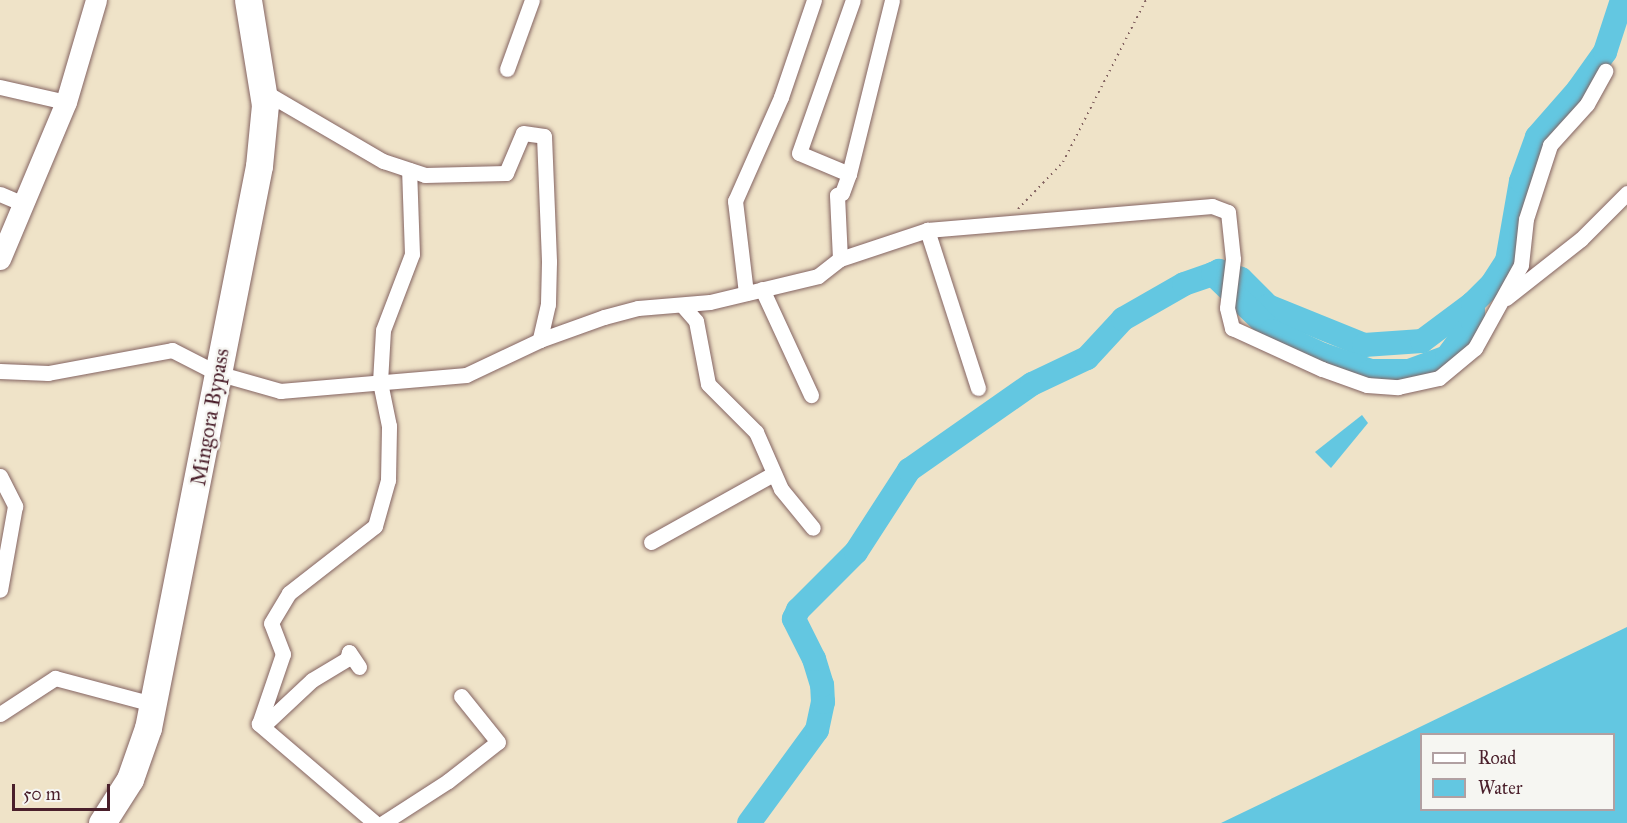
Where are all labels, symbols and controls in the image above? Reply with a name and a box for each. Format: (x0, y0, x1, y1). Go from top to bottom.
street label: Mingora Bypass (186, 346, 234, 488)
legend (1420, 733, 1615, 811)
text: Road (1478, 747, 1516, 769)
scale bar (15, 772, 112, 810)
text: Water (1478, 777, 1522, 799)
text: 50 m (23, 783, 61, 805)

